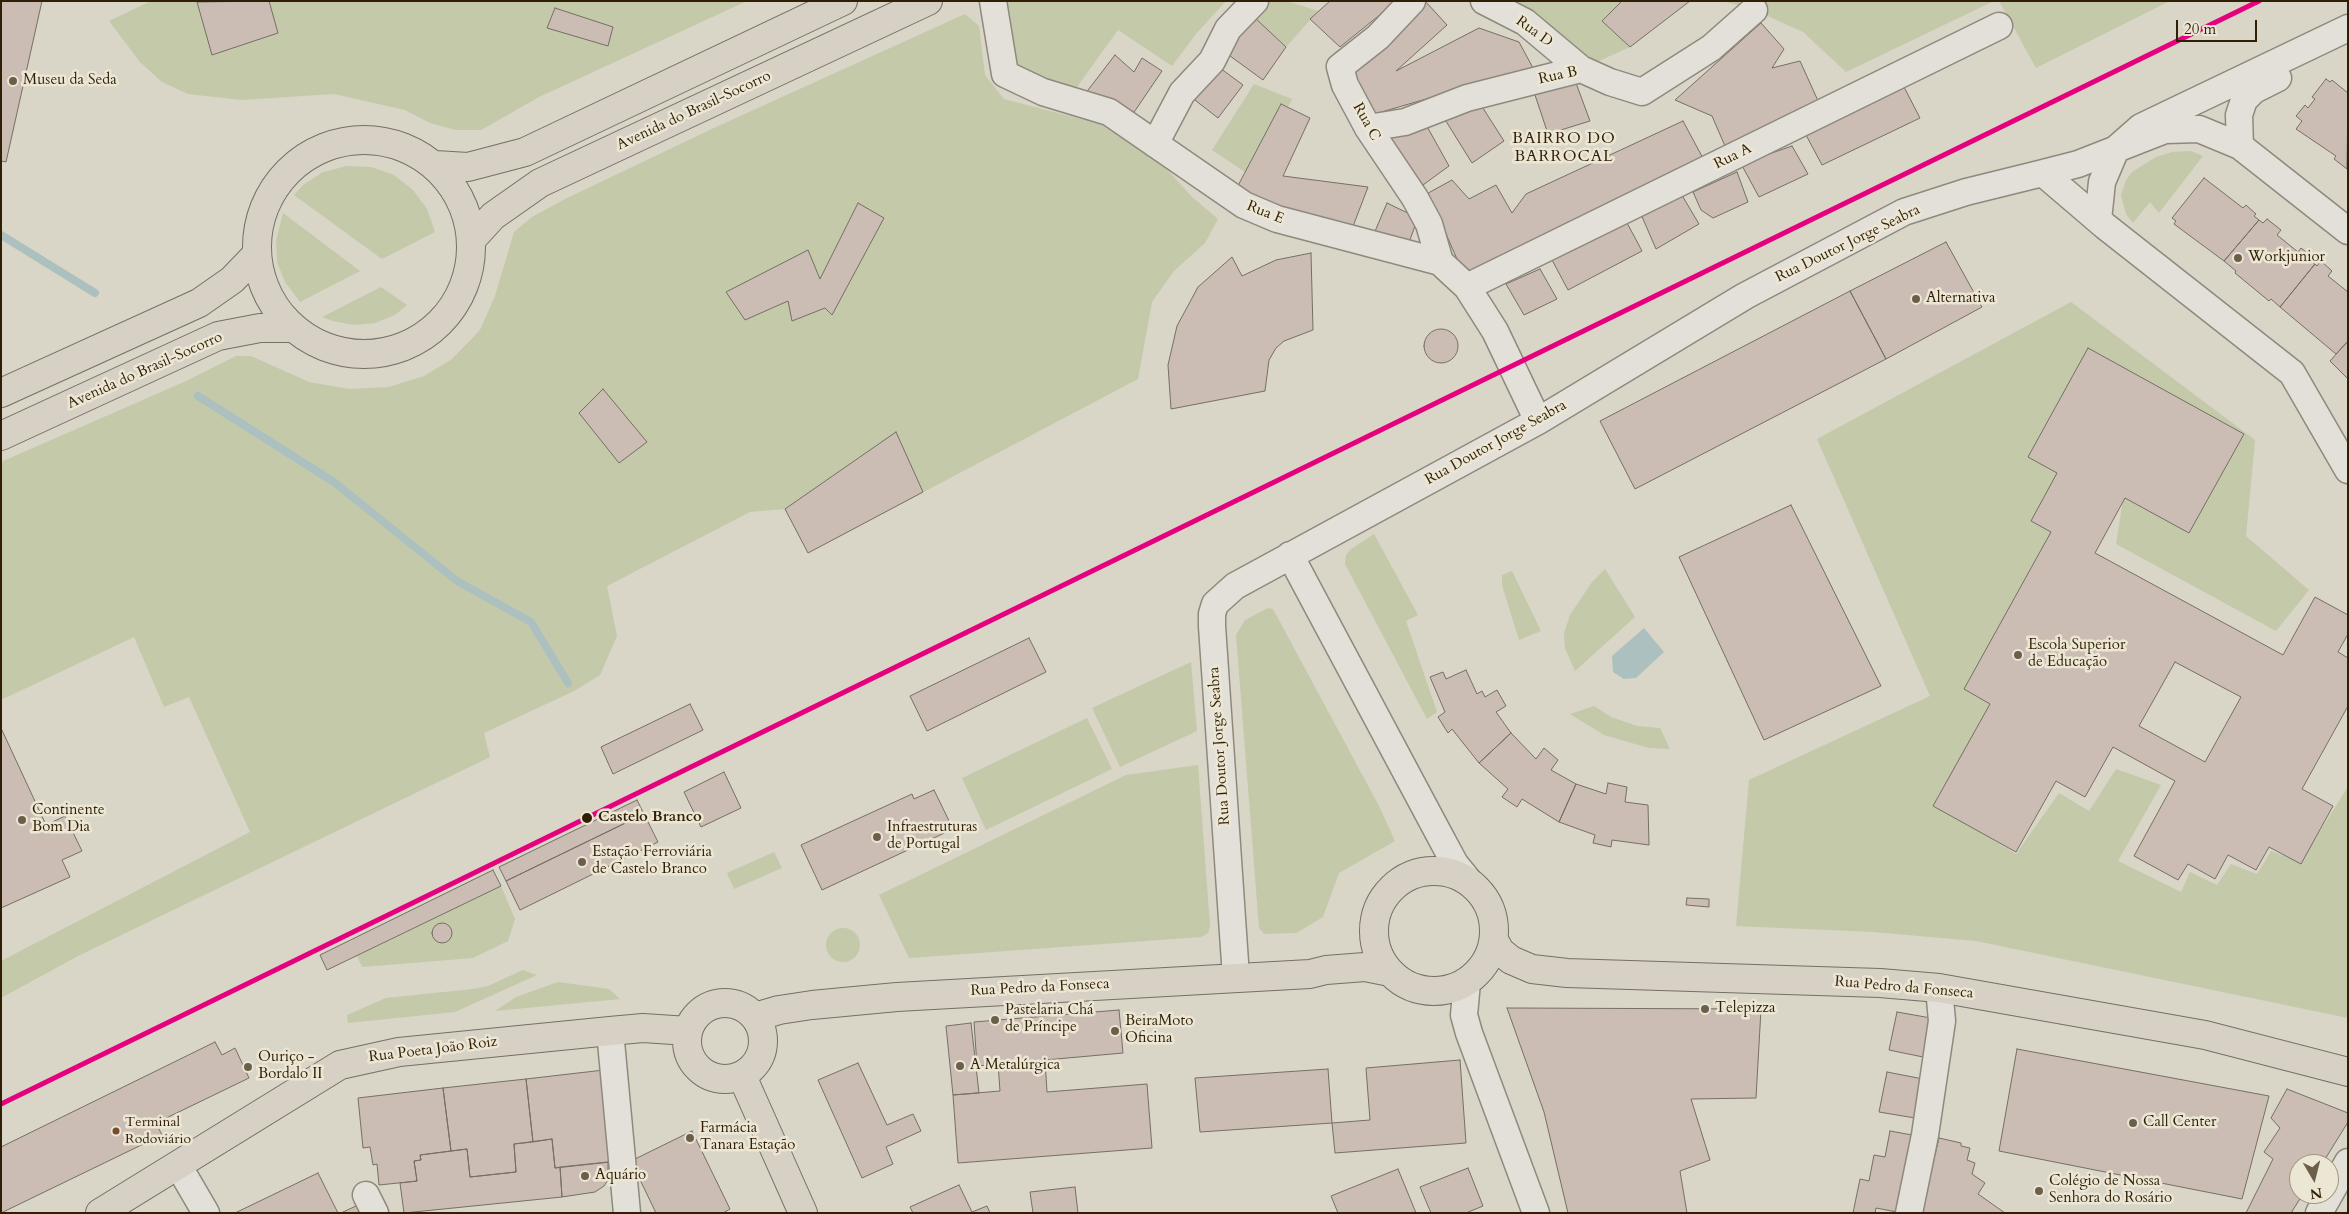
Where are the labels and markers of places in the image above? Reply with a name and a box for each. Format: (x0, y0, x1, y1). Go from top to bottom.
place label: Museu da Seda (23, 72, 117, 90)
marker: Museu da Seda (7, 75, 19, 87)
place label: Workjunior (2248, 249, 2325, 267)
marker: Workjunior (2232, 252, 2244, 264)
place label: Alternativa (1926, 290, 1996, 308)
marker: Alternativa (1910, 293, 1922, 305)
place label: Escola Superior de Educação (2028, 637, 2125, 672)
marker: Escola Superior de Educação (2012, 649, 2024, 661)
place label: Continente Bom Dia (32, 802, 104, 837)
place label: Castelo Branco (598, 809, 702, 827)
marker: Castelo Branco (580, 811, 594, 825)
marker: Continente Bom Dia (16, 814, 28, 826)
place label: Infraestruturas de Portugal (887, 819, 977, 854)
marker: Infraestruturas de Portugal (871, 831, 883, 843)
place label: Estação Ferroviária de Castelo Branco (592, 844, 712, 879)
marker: Estação Ferroviária de Castelo Branco (576, 856, 588, 868)
place label: Telepizza (1715, 1000, 1776, 1018)
place label: Pastelaria Chá de Príncipe (1005, 1002, 1094, 1037)
marker: Telepizza (1699, 1003, 1711, 1015)
place label: BeiraMoto Oficina (1125, 1013, 1193, 1048)
marker: Pastelaria Chá de Príncipe (989, 1014, 1001, 1026)
marker: BeiraMoto Oficina (1109, 1025, 1121, 1037)
place label: Ouriço - Bordalo II (258, 1049, 322, 1084)
place label: A Metalúrgica (970, 1057, 1060, 1075)
marker: A Metalúrgica (954, 1060, 966, 1072)
marker: Ouriço - Bordalo II (242, 1061, 254, 1073)
place label: Call Center (2143, 1114, 2216, 1132)
place label: Terminal Rodoviário (125, 1115, 191, 1148)
marker: Call Center (2127, 1117, 2139, 1129)
place label: Farmácia Tanara Estação (700, 1120, 795, 1155)
marker: Terminal Rodoviário (111, 1126, 121, 1136)
marker: Farmácia Tanara Estação (684, 1132, 696, 1144)
place label: Aquário (595, 1167, 646, 1185)
marker: Aquário (579, 1170, 591, 1182)
place label: Colégio de Nossa Senhora do Rosário (2049, 1173, 2172, 1208)
marker: Colégio de Nossa Senhora do Rosário (2033, 1185, 2045, 1197)

